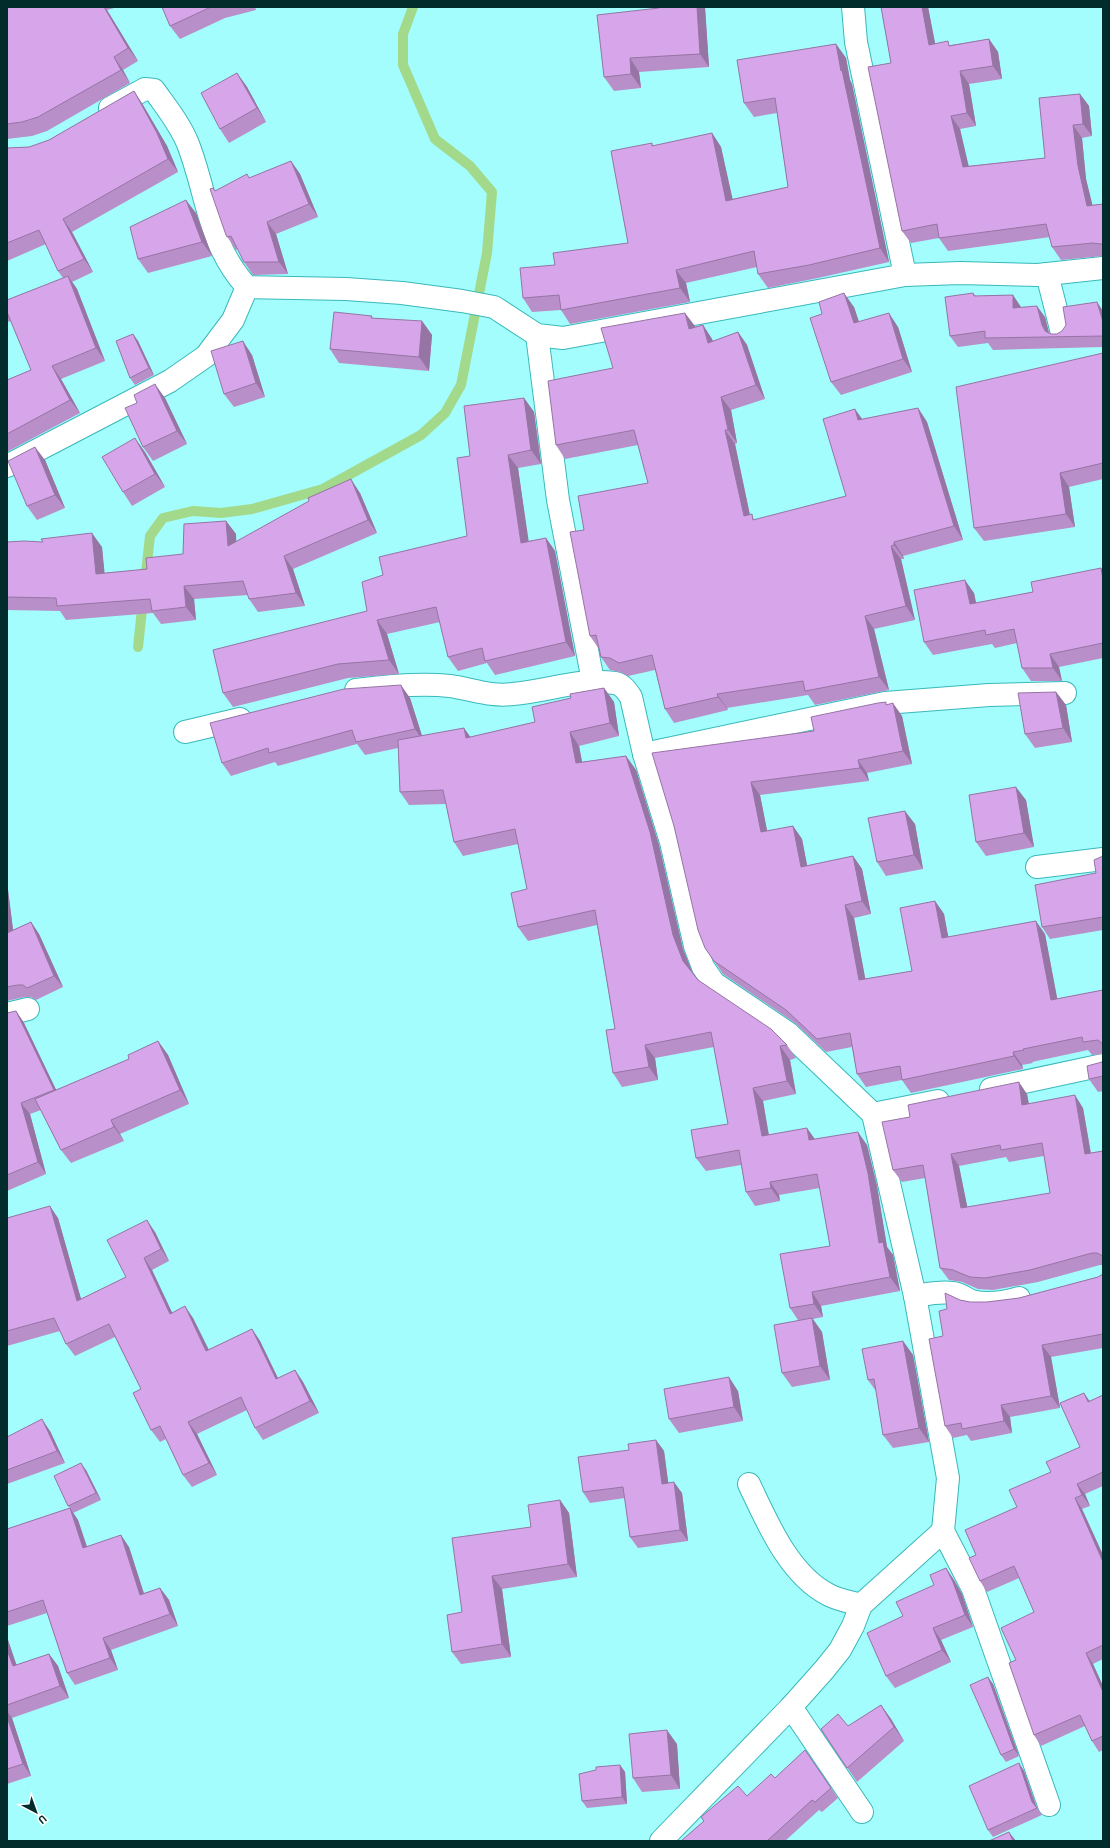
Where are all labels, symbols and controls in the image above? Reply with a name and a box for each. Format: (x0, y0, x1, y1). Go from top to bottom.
north arrow (16, 1792, 56, 1832)
text: U (35, 1811, 51, 1828)

